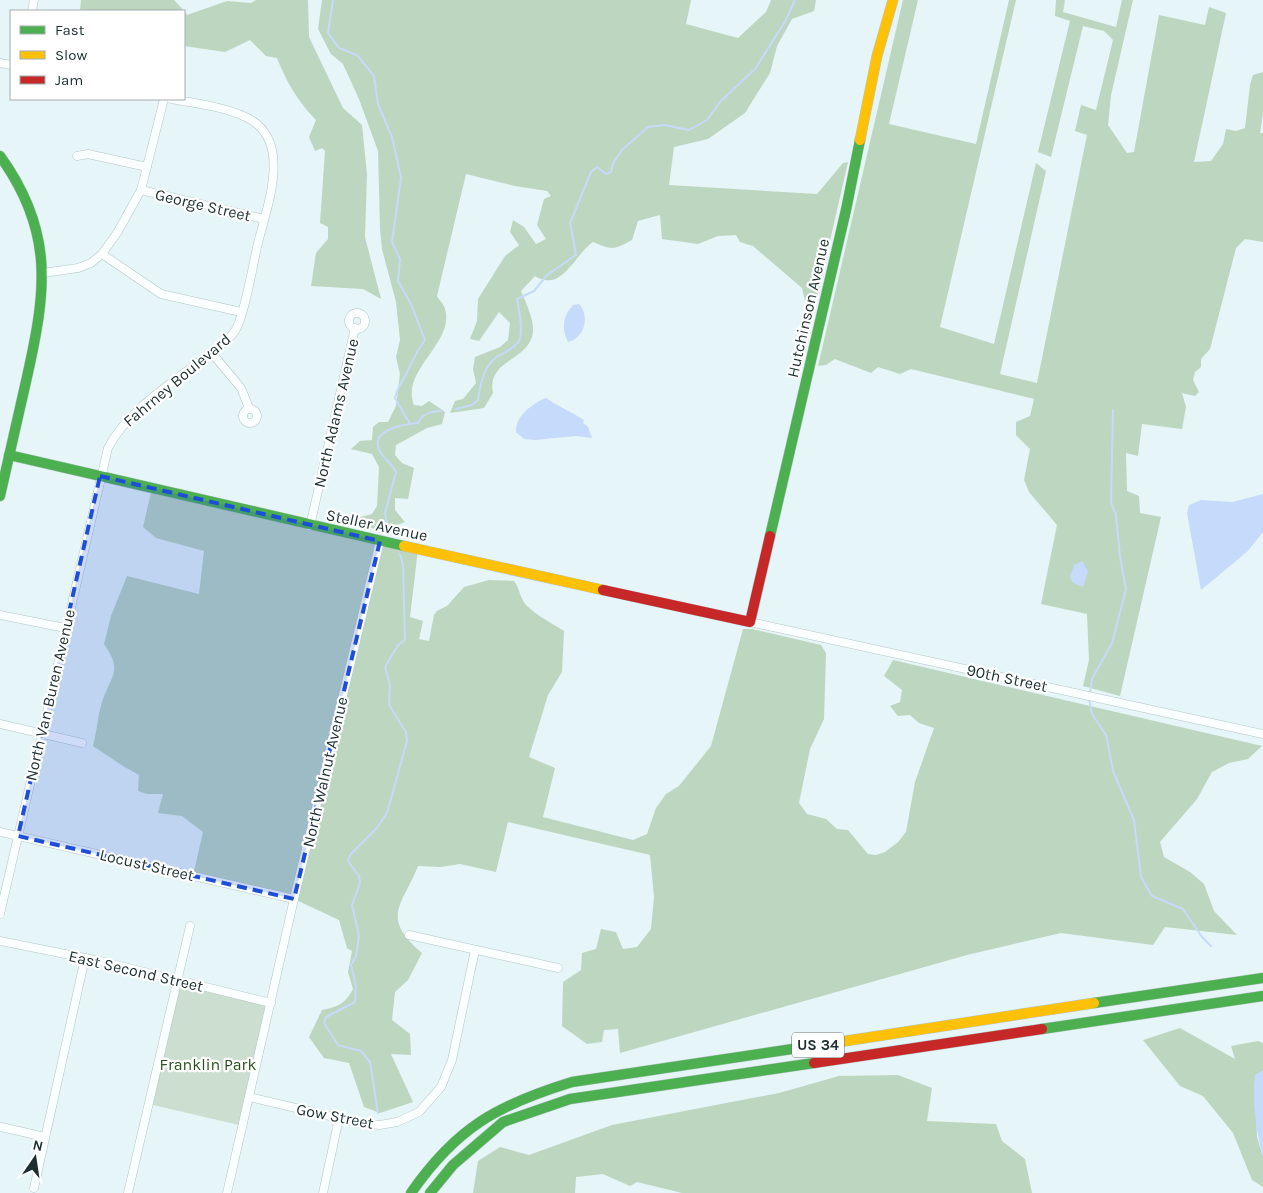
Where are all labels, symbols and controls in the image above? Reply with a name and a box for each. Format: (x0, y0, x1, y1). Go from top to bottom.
legend (10, 10, 185, 100)
text: Fast (55, 21, 85, 39)
text: Slow (55, 46, 87, 64)
text: Jam (55, 71, 83, 89)
street label: George Street (153, 185, 253, 225)
street label: Hutchinson Avenue (783, 237, 833, 379)
street label: Fahrney Boulevard (119, 329, 235, 431)
street label: North Adams Avenue (310, 337, 362, 489)
street label: Steller Avenue (324, 505, 430, 545)
street label: North Van Buren Avenue (21, 607, 79, 783)
street label: 90th Street (965, 660, 1049, 696)
street label: North Walnut Avenue (298, 695, 352, 849)
street label: Locust Street (98, 845, 196, 885)
street label: East Second Street (67, 946, 205, 996)
road number: US 34 (792, 1032, 844, 1058)
park label: Franklin Park (160, 1055, 256, 1074)
street label: Gow Street (295, 1099, 375, 1133)
north arrow (10, 1133, 60, 1183)
text: N (31, 1136, 45, 1155)

